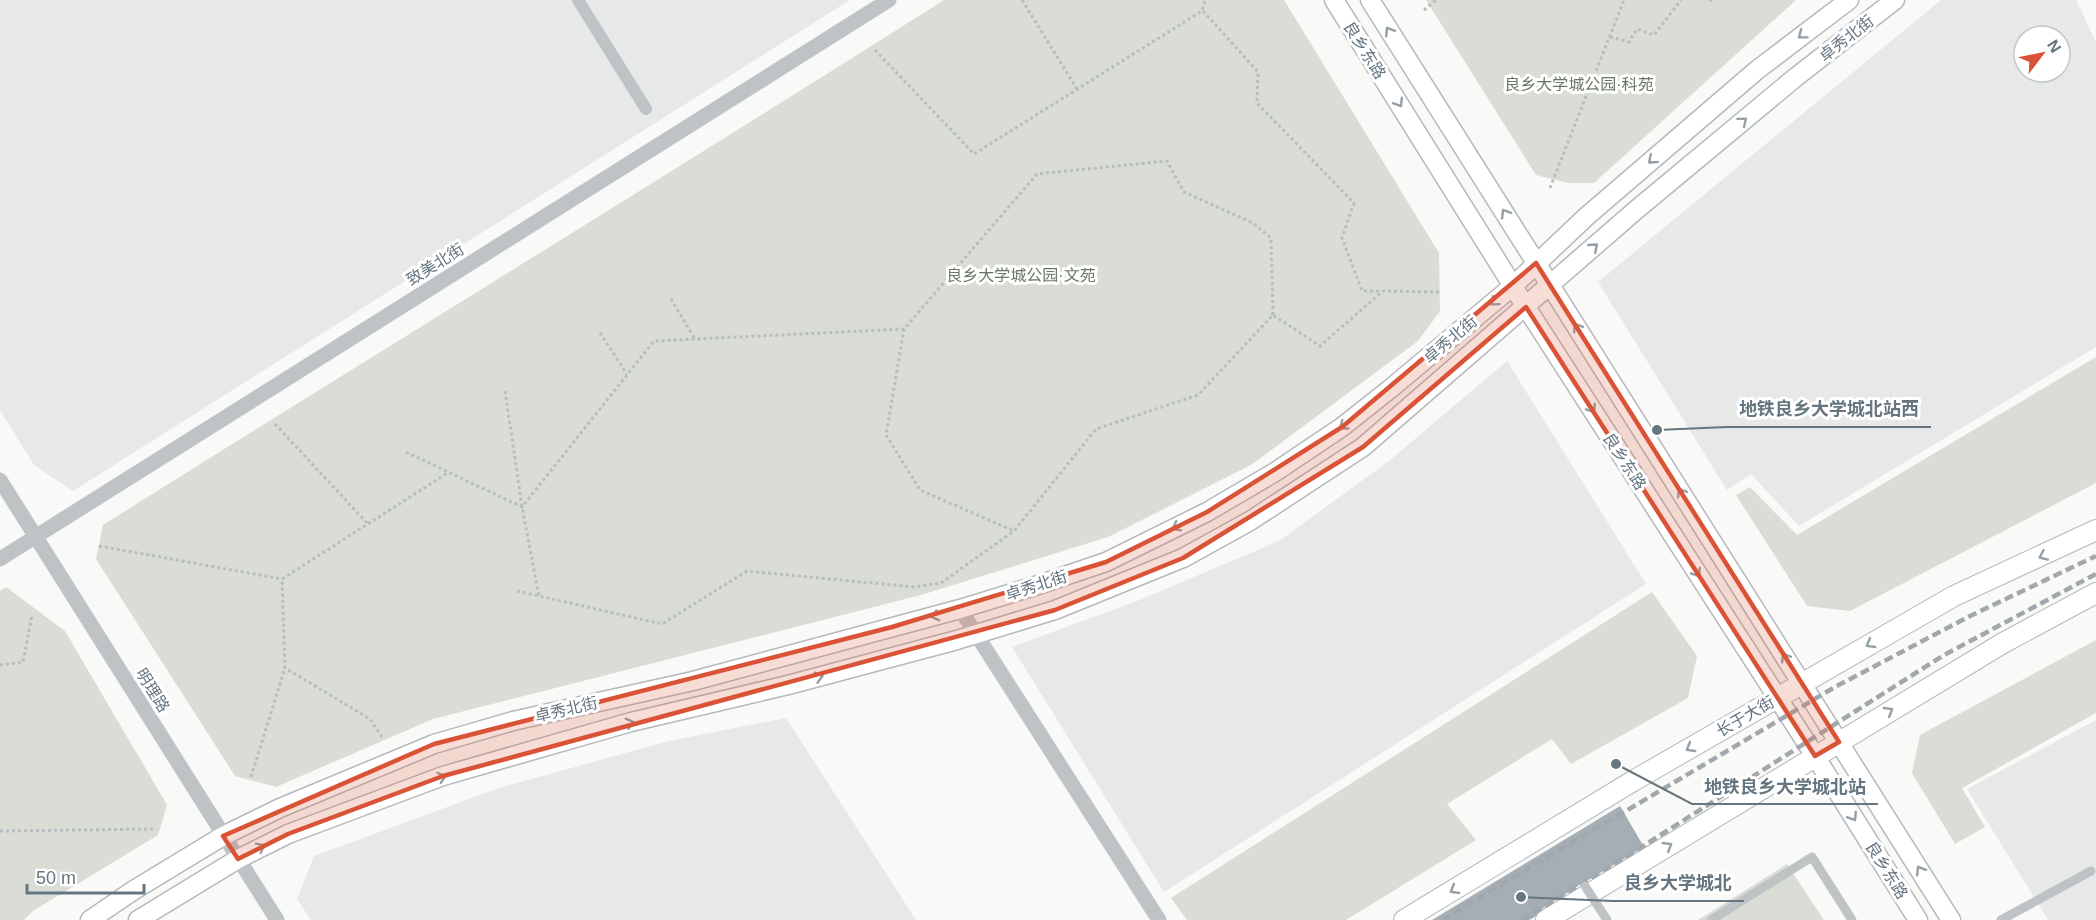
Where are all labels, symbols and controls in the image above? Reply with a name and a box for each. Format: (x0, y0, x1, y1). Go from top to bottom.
street label: 卓秀北街 (1816, 12, 1877, 65)
street label: 良乡东路 (1340, 19, 1389, 82)
north arrow (2012, 24, 2072, 84)
one-way arrow (1385, 27, 1397, 37)
one-way arrow (1798, 28, 1809, 39)
text: N (2044, 37, 2065, 56)
park label: 良乡大学城公园·科苑 (1504, 76, 1654, 93)
one-way arrow (1391, 97, 1403, 107)
one-way arrow (1736, 118, 1747, 129)
one-way arrow (1648, 153, 1659, 164)
one-way arrow (1501, 209, 1512, 220)
street label: 致美北街 (403, 239, 467, 289)
one-way arrow (1587, 244, 1598, 255)
park label: 良乡大学城公园·文苑 (946, 267, 1096, 284)
one-way arrow (1490, 295, 1501, 306)
street label: 卓秀北街 (1420, 312, 1480, 366)
one-way arrow (1573, 323, 1584, 334)
callout: 地铁良乡大学城北站西 (1727, 391, 1931, 427)
text: 地铁良乡大学城北站西 (1739, 399, 1919, 419)
one-way arrow (1584, 403, 1596, 413)
one-way arrow (1338, 419, 1349, 430)
street label: 良乡东路 (1600, 430, 1649, 493)
one-way arrow (1676, 488, 1688, 498)
one-way arrow (1172, 520, 1183, 532)
one-way arrow (2039, 548, 2050, 560)
one-way arrow (1690, 567, 1702, 577)
street label: 卓秀北街 (1003, 568, 1069, 603)
one-way arrow (930, 608, 940, 621)
one-way arrow (1866, 637, 1876, 649)
one-way arrow (1781, 653, 1793, 663)
street label: 明理路 (133, 665, 173, 715)
one-way arrow (813, 672, 824, 684)
street label: 长于大街 (1713, 693, 1777, 740)
street label: 卓秀北街 (533, 694, 599, 725)
one-way arrow (1883, 707, 1893, 719)
one-way arrow (624, 718, 635, 730)
one-way arrow (1686, 740, 1696, 752)
callout: 地铁良乡大学城北站 (1692, 768, 1878, 804)
one-way arrow (436, 771, 447, 784)
text: 地铁良乡大学城北站 (1704, 777, 1866, 797)
one-way arrow (1846, 811, 1858, 821)
street label: 良乡东路 (1862, 839, 1911, 902)
one-way arrow (1662, 841, 1672, 853)
one-way arrow (254, 843, 265, 855)
scale bar (27, 857, 144, 895)
callout: 良乡大学城北 (1612, 865, 1744, 901)
one-way arrow (1915, 866, 1927, 876)
text: 50 m (36, 868, 76, 888)
text: 良乡大学城北 (1624, 873, 1732, 893)
one-way arrow (1450, 882, 1460, 894)

